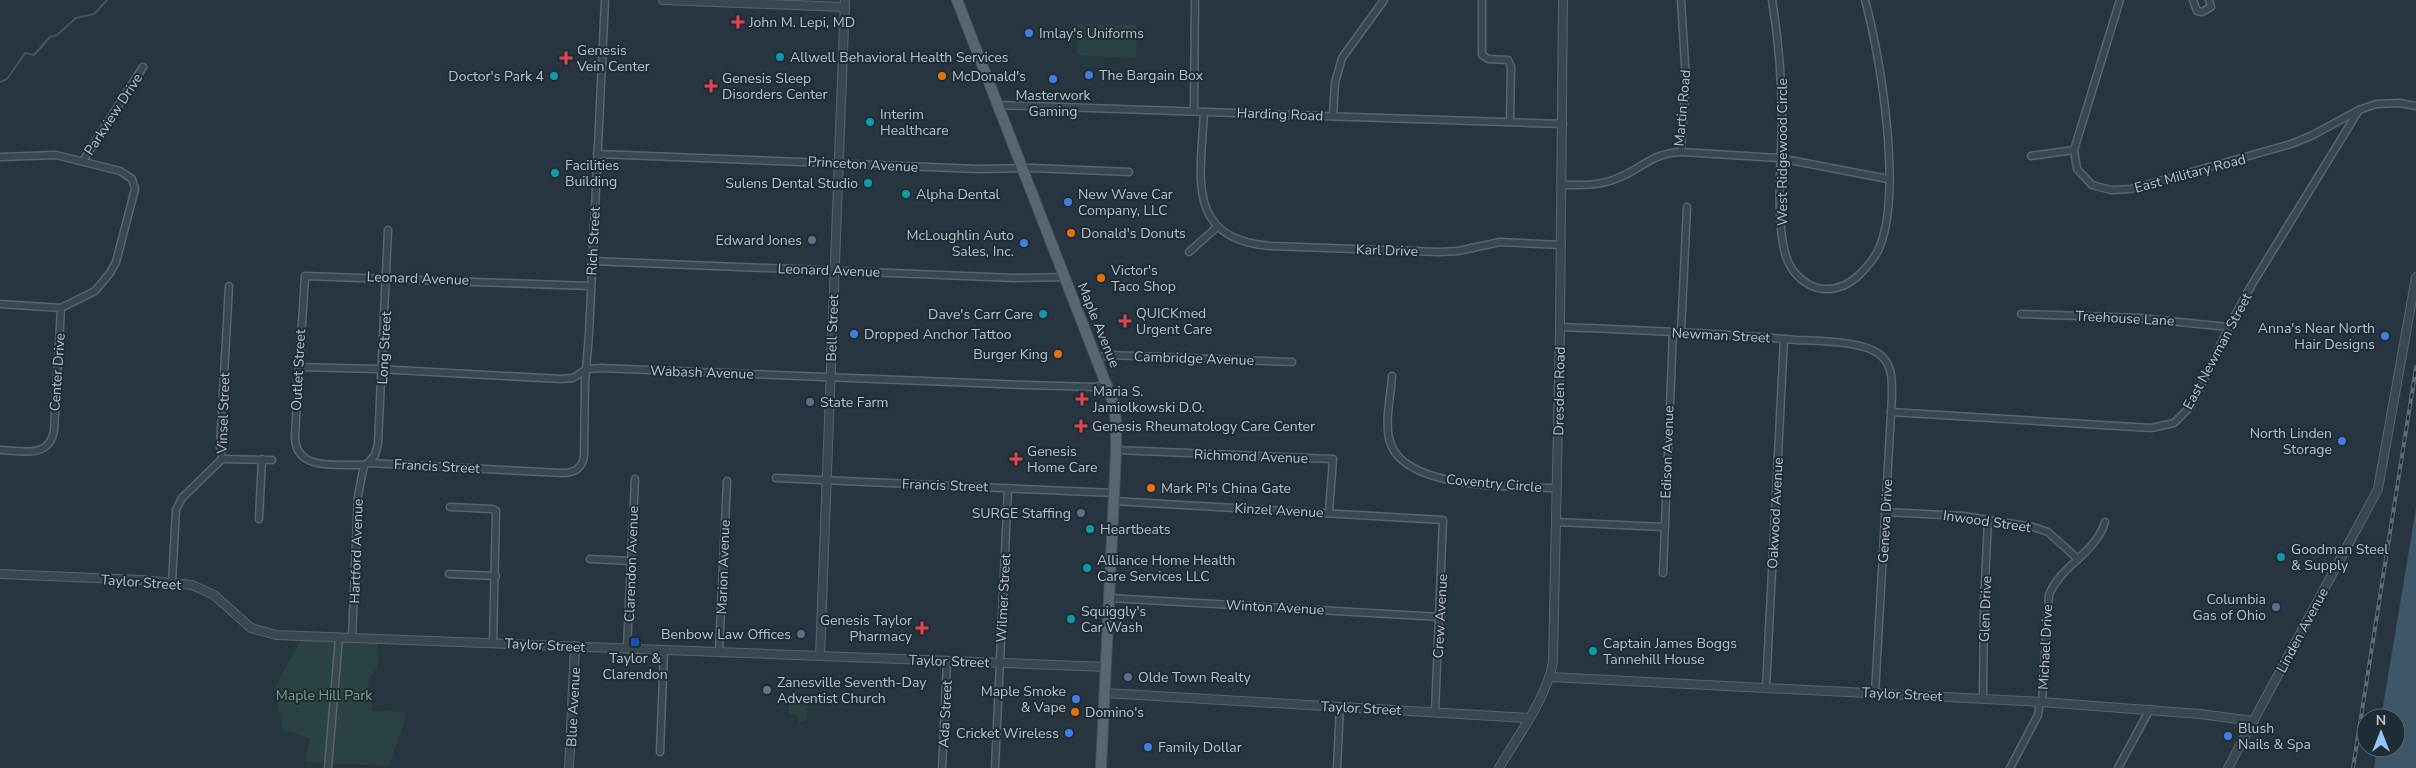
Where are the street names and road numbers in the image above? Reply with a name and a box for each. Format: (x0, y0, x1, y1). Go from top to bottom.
street label: Martin Road (1670, 69, 1695, 147)
street label: Parkview Drive (80, 70, 147, 159)
street label: West Ridgewood Circle (1773, 78, 1792, 226)
street label: Harding Road (1236, 103, 1324, 126)
street label: East Military Road (2132, 150, 2248, 197)
street label: Princeton Avenue (807, 152, 919, 177)
street label: Rich Street (582, 206, 605, 276)
street label: Karl Drive (1356, 240, 1418, 261)
street label: Leonard Avenue (777, 259, 881, 282)
street label: Leonard Avenue (366, 267, 470, 290)
street label: Maple Avenue (1073, 280, 1124, 371)
street label: East Newman Street (2179, 290, 2256, 413)
street label: Bell Street (822, 294, 843, 362)
street label: Treehouse Lane (2075, 306, 2175, 331)
street label: Long Street (373, 311, 396, 385)
street label: Newman Street (1671, 323, 1771, 348)
street label: Outlet Street (287, 329, 310, 411)
street label: Center Drive (45, 332, 70, 412)
street label: Dresden Road (1549, 346, 1570, 436)
street label: Cambridge Avenue (1134, 347, 1254, 370)
street label: Wabash Avenue (650, 361, 754, 384)
street label: Vinsel Street (213, 372, 234, 455)
street label: Edison Avenue (1656, 405, 1679, 499)
street label: Richmond Avenue (1194, 445, 1308, 468)
street label: Francis Street (393, 455, 481, 478)
street label: Oakwood Avenue (1763, 457, 1788, 569)
street label: Coventry Circle (1445, 470, 1543, 497)
street label: Francis Street (902, 475, 988, 496)
street label: Geneva Drive (1874, 478, 1897, 564)
street label: Hartford Avenue (345, 498, 368, 604)
street label: Kinzel Avenue (1234, 499, 1324, 522)
street label: Clarendon Avenue (620, 505, 643, 623)
street label: Inwood Street (1942, 506, 2032, 537)
street label: Marion Avenue (712, 519, 735, 615)
street label: Wilmer Street (992, 553, 1015, 643)
street label: Taylor Street (100, 570, 182, 595)
street label: Crew Avenue (1429, 573, 1452, 659)
street label: Glen Drive (1975, 575, 1996, 643)
street label: Linden Avenue (2272, 584, 2333, 676)
street label: Winton Avenue (1225, 595, 1325, 620)
street label: Michael Drive (2034, 604, 2057, 690)
street label: Taylor Street (504, 634, 586, 657)
street label: Taylor Street (908, 651, 990, 672)
street label: Blue Avenue (562, 667, 585, 748)
street label: Ada Street (934, 680, 957, 748)
street label: Taylor Street (1861, 683, 1943, 706)
street label: Taylor Street (1320, 697, 1402, 720)

